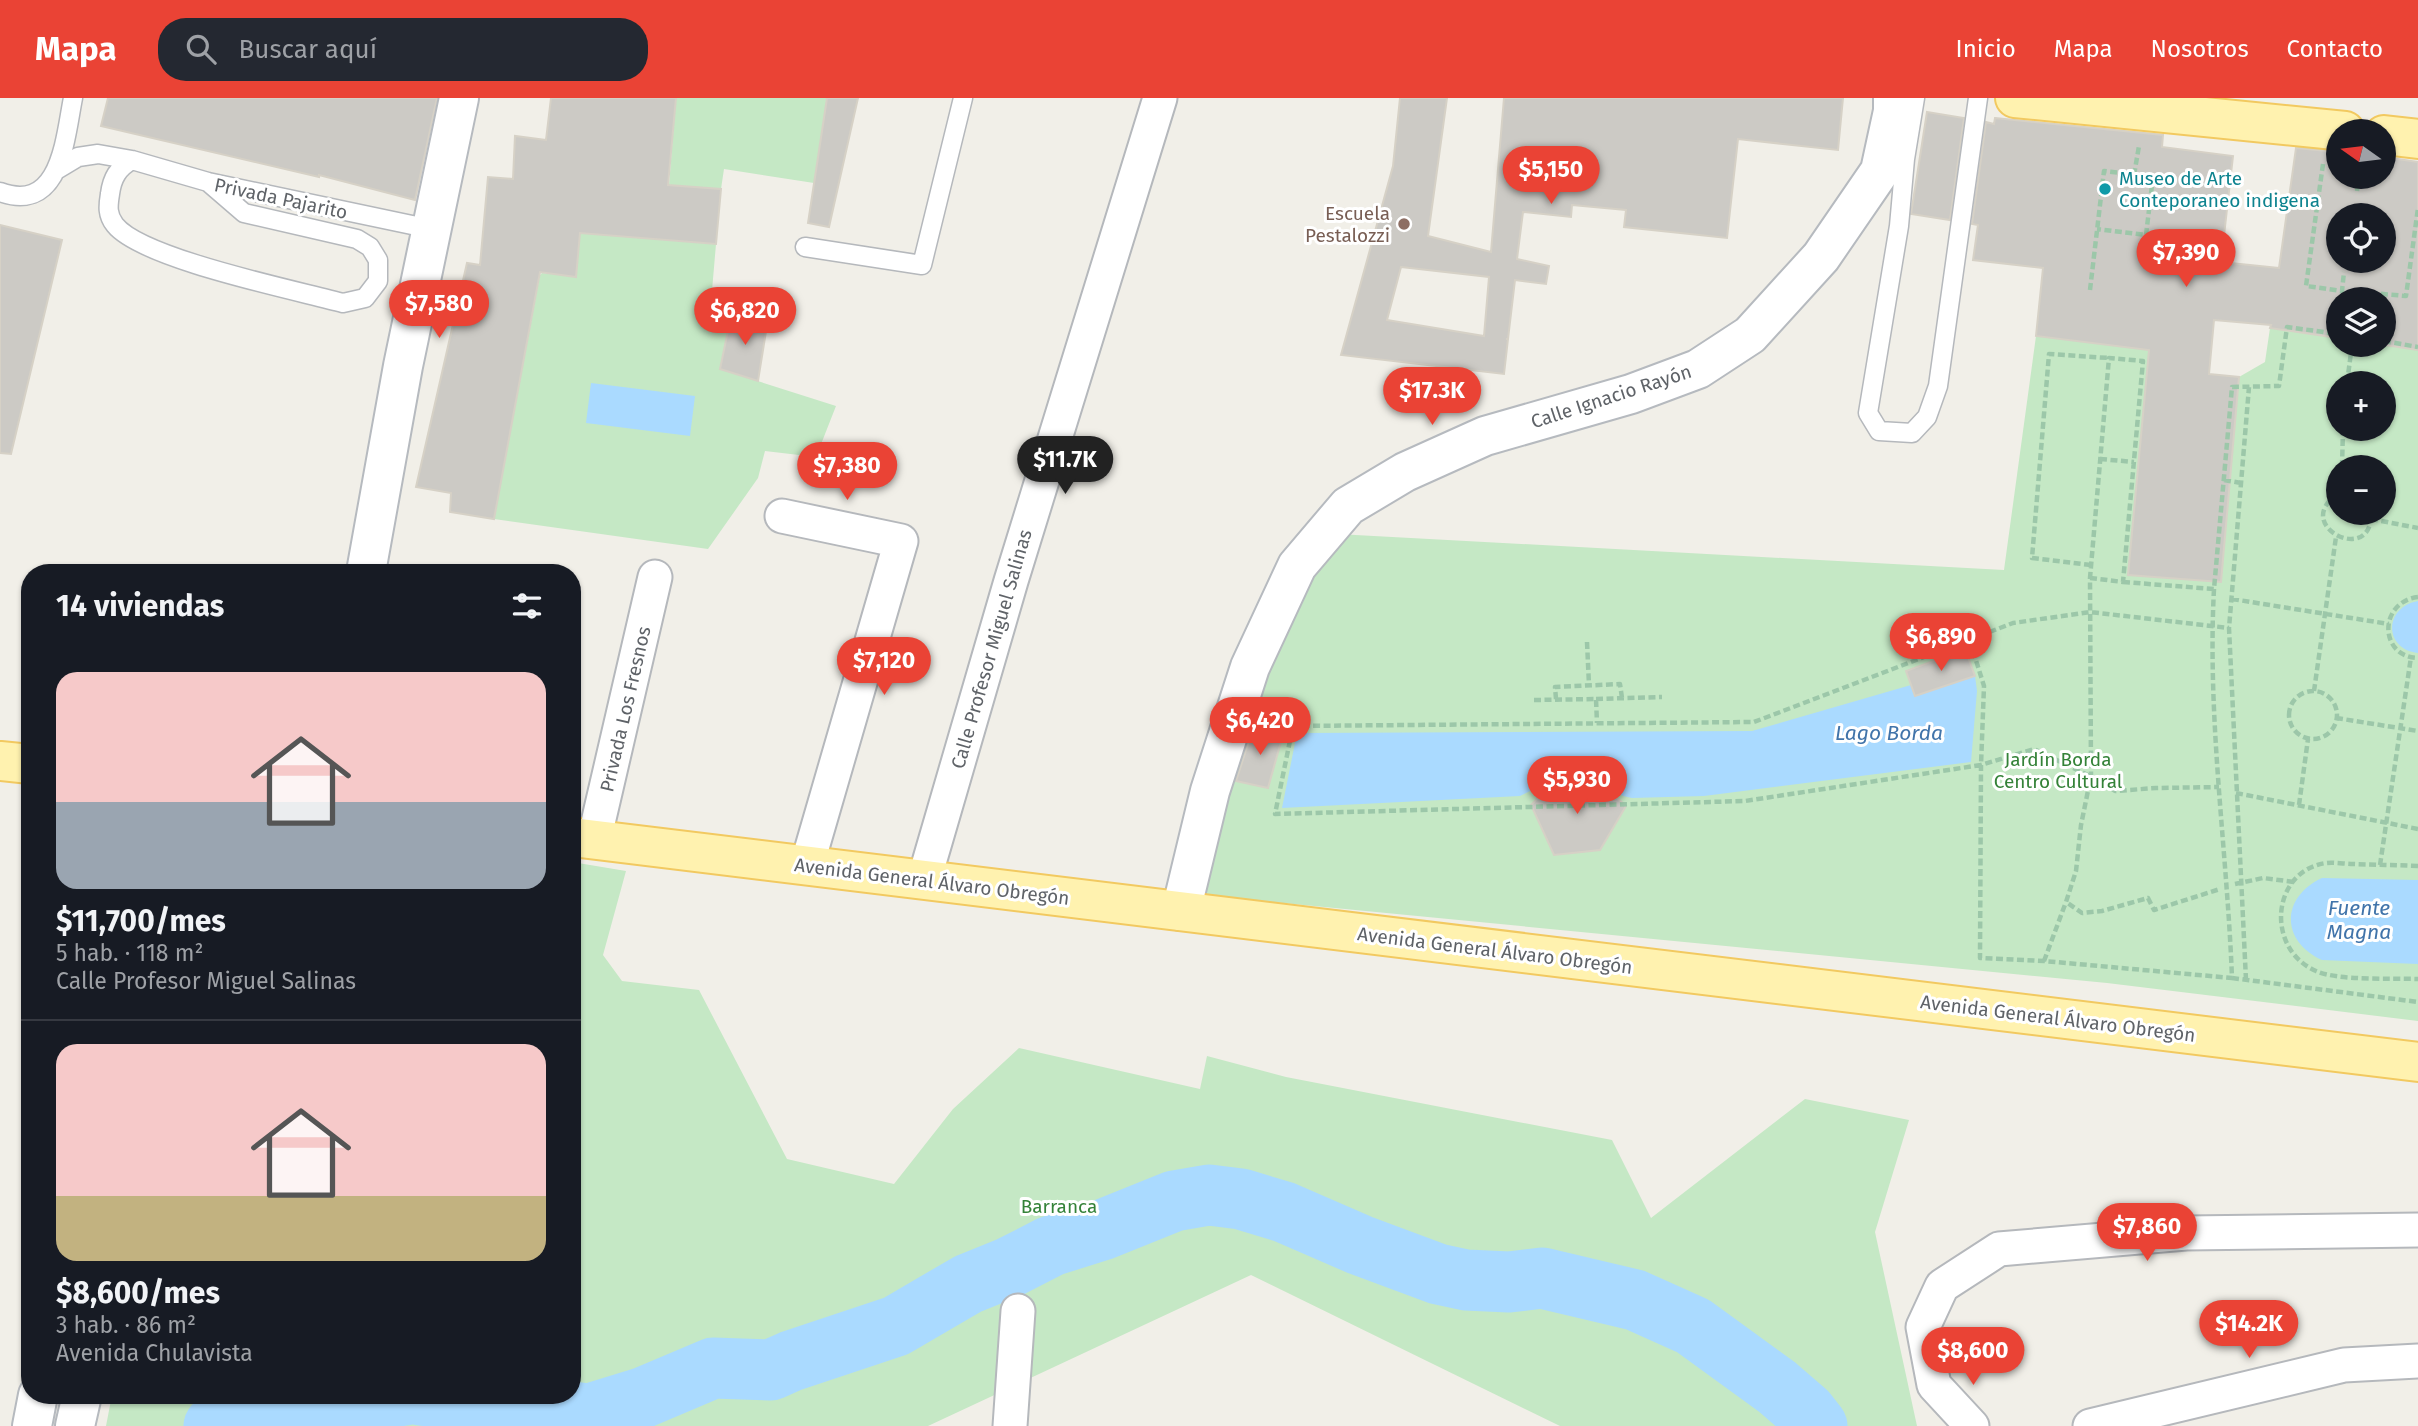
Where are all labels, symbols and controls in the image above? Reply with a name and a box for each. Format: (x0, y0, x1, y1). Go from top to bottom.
search box (158, 18, 648, 81)
text: Mapa (35, 29, 116, 69)
icon: search (182, 30, 220, 68)
text: Buscar aquí (238, 34, 377, 65)
text: Inicio (1956, 35, 2016, 63)
text: Mapa (2054, 35, 2113, 63)
text: Nosotros (2151, 35, 2249, 63)
text: Contacto (2287, 35, 2383, 63)
north arrow (2326, 119, 2396, 189)
map controls (2326, 119, 2396, 525)
pin: $5,150 (1494, 146, 1608, 206)
text: $5,150 (1519, 155, 1583, 183)
place label: Museo de Arte Conteporaneo indigena (2119, 167, 2320, 212)
street label: Privada Pajarito (212, 173, 350, 224)
marker: Museo de Arte Conteporaneo indigena (2097, 181, 2113, 197)
place label: Escuela Pestalozzi (1305, 202, 1390, 247)
button: locate (2326, 203, 2396, 273)
marker: Escuela Pestalozzi (1396, 216, 1412, 232)
pin: $7,390 (2129, 230, 2243, 289)
text: $7,390 (2153, 238, 2219, 266)
pin: $7,580 (382, 280, 496, 340)
button: layers (2326, 287, 2396, 357)
pin: $6,820 (688, 288, 802, 347)
text: $7,580 (405, 289, 473, 317)
text: $6,820 (710, 296, 780, 324)
street label: Calle Ignacio Rayón (1528, 360, 1694, 433)
pin: $17.3K (1375, 368, 1489, 427)
button: + (2326, 371, 2396, 441)
text: $17.3K (1399, 376, 1465, 404)
pin: $11.7K (1008, 436, 1122, 496)
pin: $7,380 (790, 442, 904, 502)
text: $11.7K (1033, 445, 1097, 473)
text: $7,380 (813, 451, 881, 479)
button: − (2326, 455, 2396, 525)
street label: Calle Profesor Miguel Salinas (946, 527, 1037, 771)
icon: filters (508, 587, 546, 625)
text: 14 viviendas (56, 588, 224, 624)
pin: $6,890 (1884, 614, 1998, 673)
text: $6,890 (1906, 622, 1976, 650)
street label: Privada Los Fresnos (595, 624, 656, 794)
pin: $7,120 (827, 638, 941, 697)
text: $7,120 (853, 646, 915, 674)
pin: $6,420 (1203, 698, 1317, 757)
text: $6,420 (1226, 706, 1294, 734)
icon: home (238, 718, 364, 844)
water label: Lago Borda (1835, 720, 1943, 746)
park label: Jardín Borda Centro Cultural (1994, 748, 2123, 793)
pin: $5,930 (1520, 756, 1634, 816)
text: $5,930 (1543, 765, 1611, 793)
street label: Avenida General Álvaro Obregón (793, 853, 1071, 910)
water label: Fuente Magna (2327, 895, 2391, 945)
text: $11,700/mes (56, 903, 226, 939)
street label: Avenida General Álvaro Obregón (1356, 922, 1634, 979)
text: 5 hab. · 118 m² (56, 939, 203, 967)
text: Calle Profesor Miguel Salinas (56, 967, 356, 995)
street label: Avenida General Álvaro Obregón (1919, 990, 2197, 1047)
icon: home (238, 1090, 364, 1216)
park label: Barranca (1021, 1195, 1097, 1218)
pin: $7,860 (2090, 1204, 2204, 1263)
text: $7,860 (2113, 1212, 2181, 1240)
text: $8,600/mes (56, 1275, 220, 1311)
pin: $14.2K (2192, 1300, 2306, 1360)
text: $14.2K (2215, 1309, 2283, 1337)
text: 3 hab. · 86 m² (56, 1311, 196, 1339)
pin: $8,600 (1916, 1328, 2030, 1387)
text: $8,600 (1937, 1336, 2009, 1364)
text: Avenida Chulavista (56, 1339, 253, 1367)

